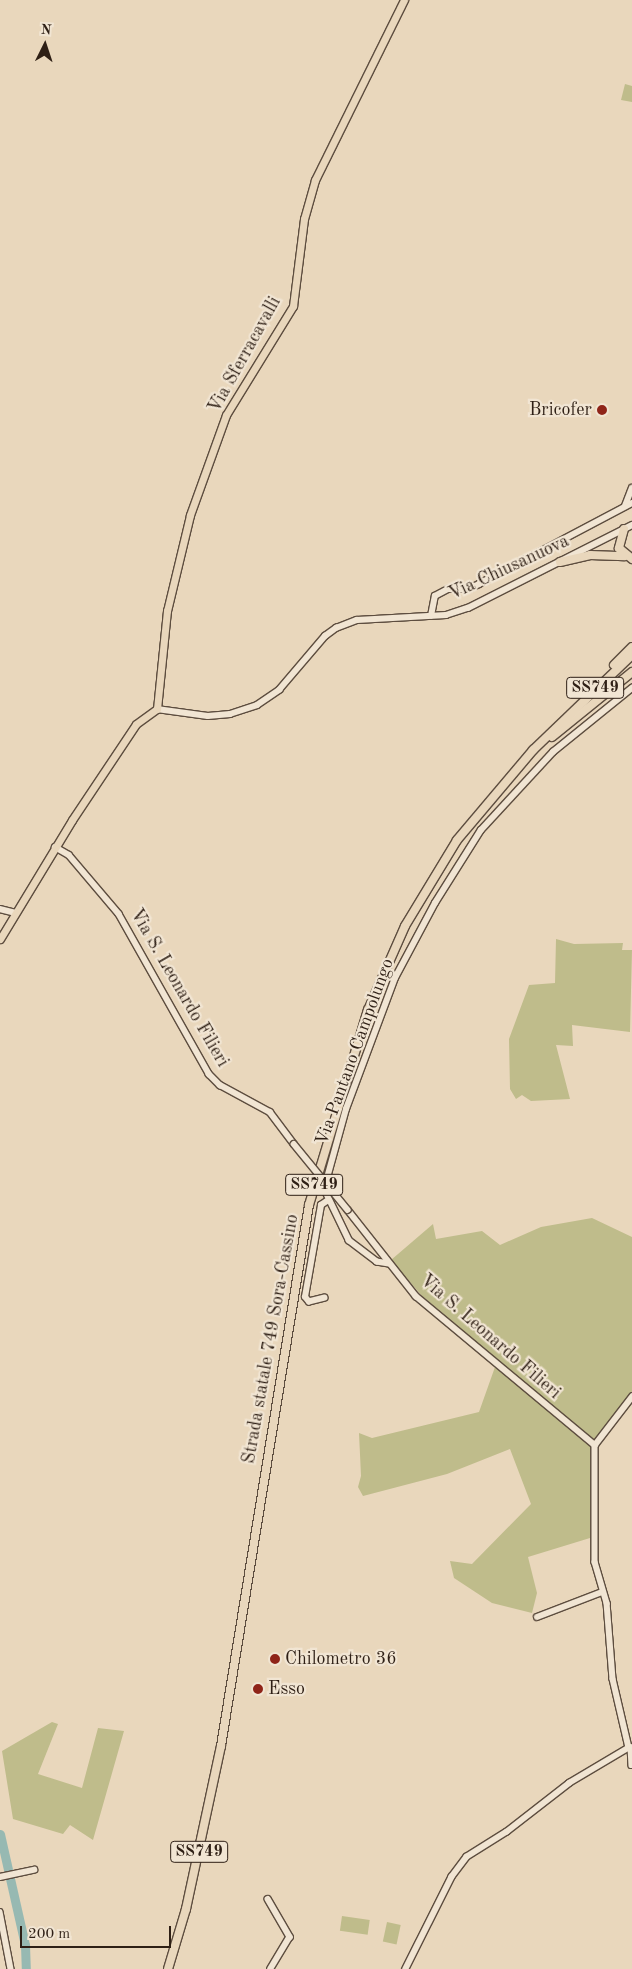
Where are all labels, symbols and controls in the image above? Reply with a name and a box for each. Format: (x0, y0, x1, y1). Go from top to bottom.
north arrow (20, 20, 70, 70)
text: N (40, 23, 52, 37)
street label: Via Sferracavalli (204, 293, 286, 417)
place label: Bricofer (529, 399, 592, 421)
marker: Bricofer (596, 404, 608, 416)
street label: Via Chiusanuova (445, 531, 573, 605)
road number: SS749 (565, 674, 625, 701)
street label: Via S. Leonardo Filieri (125, 905, 233, 1071)
street label: Via Pantano Campolungo (311, 956, 399, 1148)
road number: SS749 (284, 1172, 344, 1198)
street label: Strada statale 749 Sora-Cassino (238, 1213, 304, 1465)
street label: Via S. Leonardo Filieri (415, 1270, 565, 1404)
place label: Chilometro 36 (285, 1648, 397, 1670)
marker: Chilometro 36 (269, 1653, 281, 1665)
place label: Esso (268, 1678, 305, 1700)
marker: Esso (252, 1683, 264, 1695)
road number: SS749 (169, 1838, 229, 1865)
scale bar (22, 1916, 174, 1948)
text: 200 m (28, 1927, 70, 1942)

